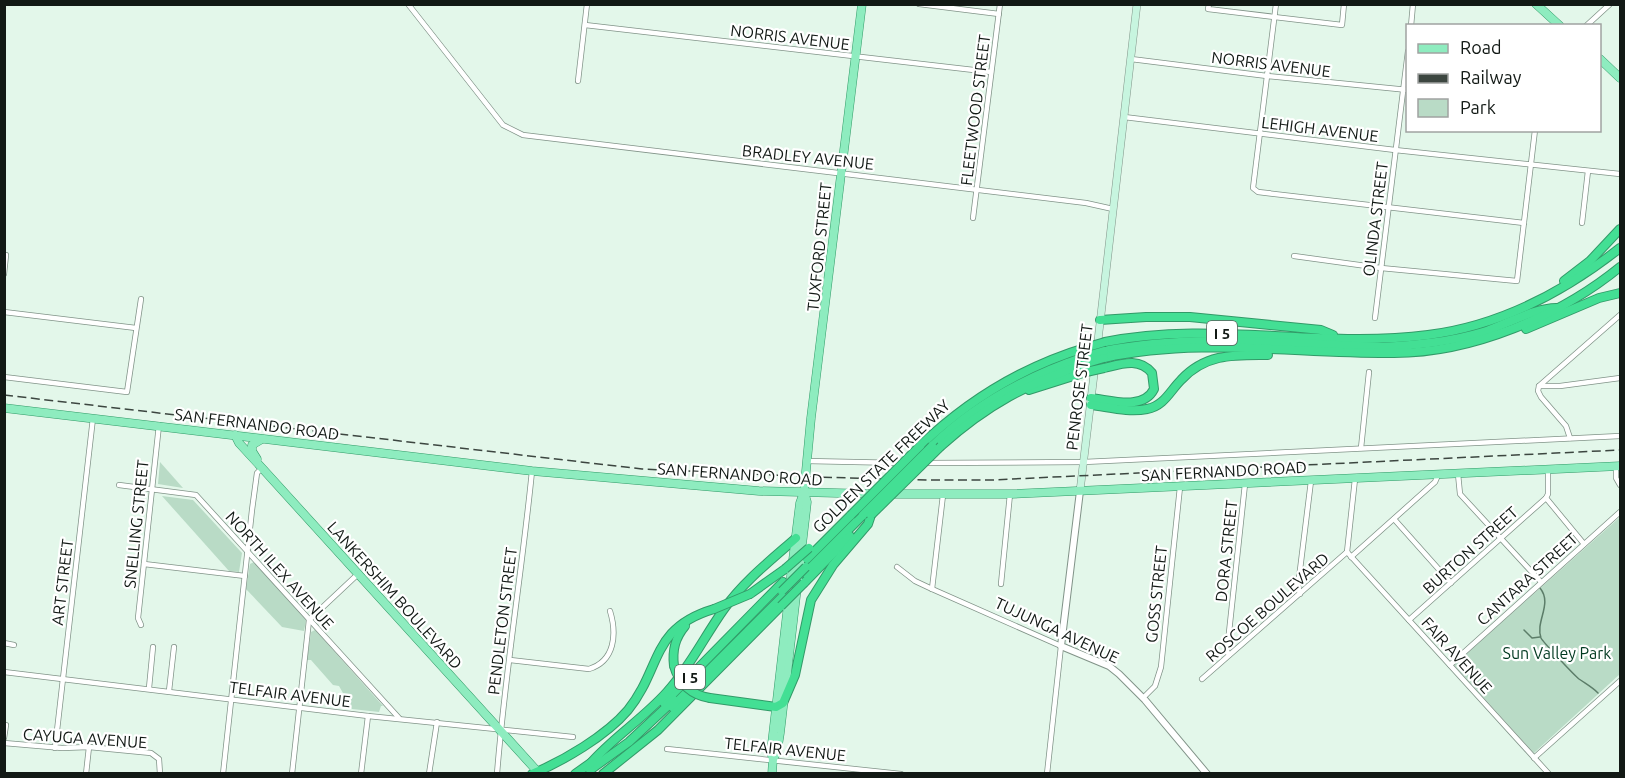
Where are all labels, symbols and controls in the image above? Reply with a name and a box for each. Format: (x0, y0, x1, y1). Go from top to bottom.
street label: NORRIS AVENUE (729, 21, 851, 53)
legend (1406, 24, 1601, 132)
street label: FLEETWOOD STREET (957, 33, 993, 187)
text: Road (1460, 37, 1502, 57)
street label: NORRIS AVENUE (1210, 48, 1332, 80)
text: Railway (1460, 67, 1522, 87)
text: Park (1460, 97, 1496, 117)
street label: LEHIGH AVENUE (1260, 113, 1380, 145)
street label: BRADLEY AVENUE (741, 141, 875, 173)
street label: OLINDA STREET (1359, 161, 1391, 277)
street label: TUXFORD STREET (803, 182, 835, 312)
road number: I 5 (1207, 321, 1237, 345)
street label: PENROSE STREET (1062, 323, 1096, 451)
street label: GOLDEN STATE FREEWAY (809, 395, 954, 536)
street label: SAN FERNANDO ROAD (174, 405, 340, 443)
street label: SAN FERNANDO ROAD (1141, 458, 1307, 484)
street label: SNELLING STREET (120, 459, 152, 589)
street label: SAN FERNANDO ROAD (657, 459, 823, 489)
street label: DORA STREET (1212, 499, 1240, 603)
street label: BURTON STREET (1419, 503, 1521, 597)
street label: NORTH ILEX AVENUE (222, 507, 338, 633)
street label: LANKERSHIM BOULEVARD (324, 518, 466, 672)
street label: CANTARA STREET (1473, 529, 1581, 629)
street label: ART STREET (48, 538, 76, 626)
street label: GOSS STREET (1142, 544, 1170, 643)
street label: PENDLETON STREET (484, 546, 520, 696)
street label: ROSCOE BOULEVARD (1202, 549, 1332, 665)
street label: TUJUNGA AVENUE (992, 593, 1122, 667)
street label: FAIR AVENUE (1418, 613, 1496, 697)
park label: Sun Valley Park (1503, 644, 1611, 662)
road number: I 5 (675, 665, 705, 689)
street label: TELFAIR AVENUE (228, 678, 352, 710)
street label: CAYUGA AVENUE (22, 725, 148, 751)
street label: TELFAIR AVENUE (723, 734, 847, 764)

